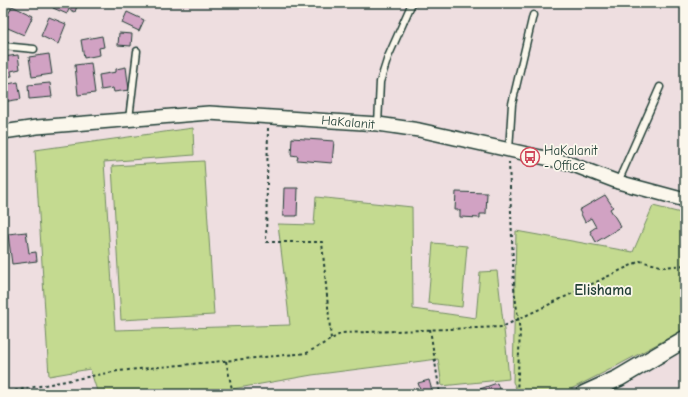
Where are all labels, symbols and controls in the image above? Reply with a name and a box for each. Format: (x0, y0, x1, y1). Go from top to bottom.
street label: HaKalanit (321, 112, 377, 132)
place label: HaKalanit - Office (544, 143, 599, 173)
bus stop icon: HaKalanit - Office (519, 146, 541, 168)
district label: Elishama (574, 281, 632, 299)

